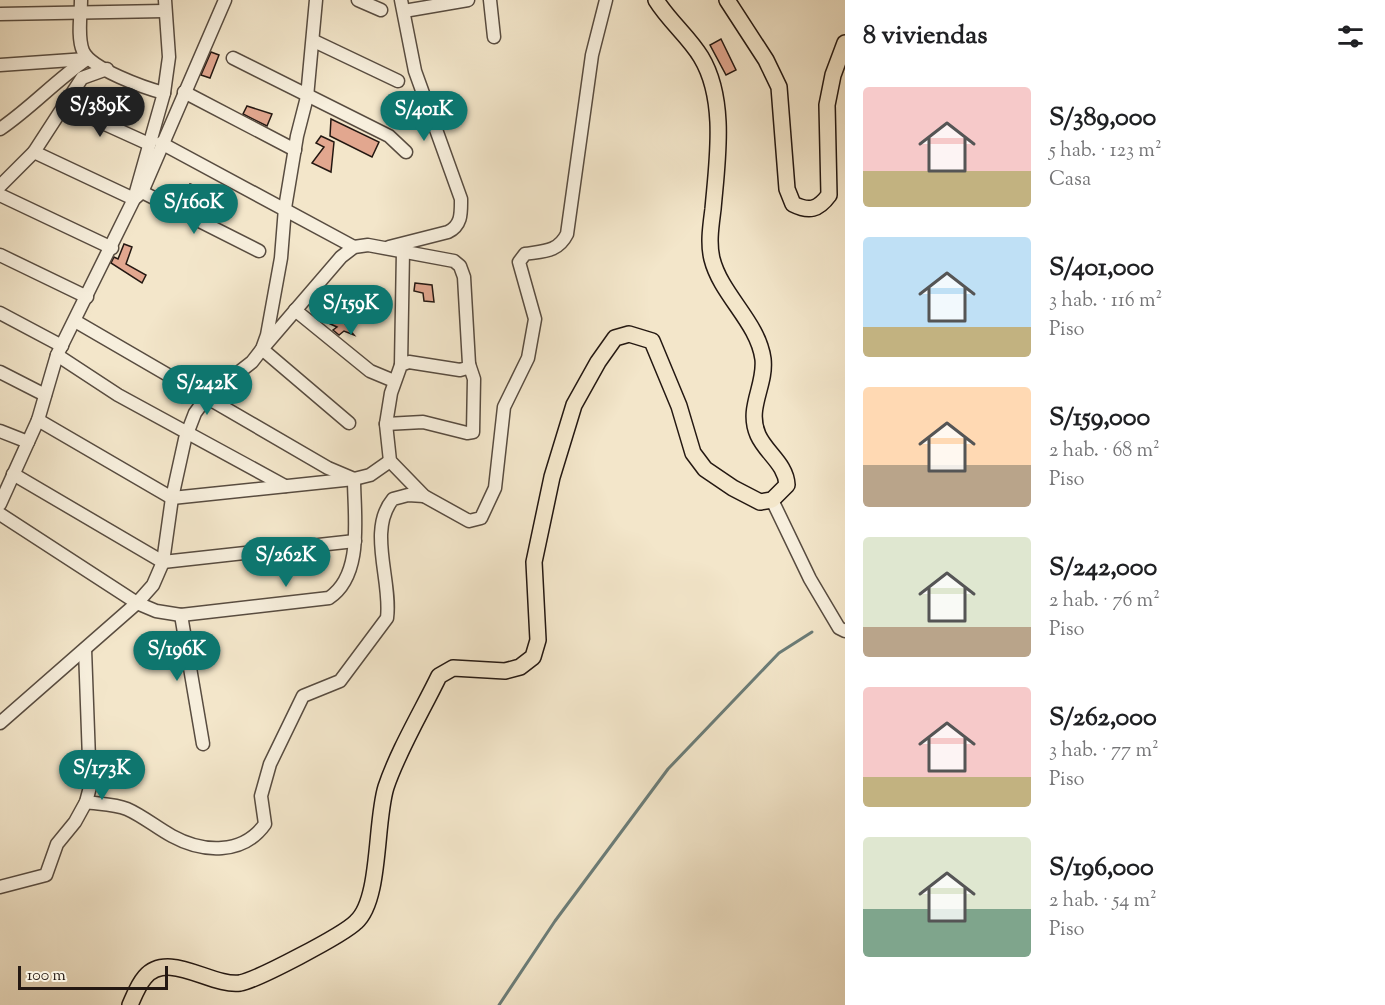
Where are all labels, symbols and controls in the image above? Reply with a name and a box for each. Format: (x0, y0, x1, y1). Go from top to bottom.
text: 8 viviendas (863, 18, 987, 55)
icon: filters (1334, 20, 1367, 53)
pin: S/389K (51, 87, 149, 138)
pin: S/401K (375, 91, 473, 142)
text: S/389K (70, 92, 130, 121)
text: S/401K (394, 96, 454, 125)
text: S/389,000 (1049, 100, 1156, 137)
icon: home (911, 111, 983, 183)
text: 5 hab. · 123 m² (1049, 137, 1162, 166)
text: Casa (1049, 166, 1091, 195)
pin: S/160K (145, 184, 243, 235)
text: S/160K (164, 189, 224, 218)
text: S/401,000 (1049, 250, 1154, 287)
icon: home (911, 261, 983, 333)
pin: S/159K (302, 285, 400, 336)
text: 3 hab. · 116 m² (1049, 287, 1162, 316)
text: S/159K (323, 290, 379, 319)
text: Piso (1049, 316, 1084, 345)
pin: S/242K (158, 365, 256, 416)
text: S/242K (176, 370, 238, 399)
text: S/159,000 (1049, 400, 1150, 437)
icon: home (911, 411, 983, 483)
text: 2 hab. · 68 m² (1049, 437, 1160, 466)
text: Piso (1049, 466, 1084, 495)
pin: S/262K (237, 537, 335, 588)
text: S/262K (255, 542, 317, 571)
text: S/242,000 (1049, 550, 1157, 587)
icon: home (911, 561, 983, 633)
text: 2 hab. · 76 m² (1049, 587, 1160, 616)
text: Piso (1049, 616, 1084, 645)
pin: S/196K (128, 631, 226, 682)
text: S/196K (147, 636, 207, 665)
text: S/262,000 (1049, 700, 1157, 737)
icon: home (911, 711, 983, 783)
text: 3 hab. · 77 m² (1049, 737, 1159, 766)
pin: S/173K (53, 750, 151, 801)
text: S/173K (73, 755, 131, 784)
text: Piso (1049, 766, 1084, 795)
text: S/196,000 (1049, 850, 1154, 887)
icon: home (911, 861, 983, 933)
text: 2 hab. · 54 m² (1049, 887, 1157, 916)
text: Piso (1049, 916, 1084, 945)
scale bar (18, 963, 168, 990)
text: 100 m (27, 965, 66, 988)

